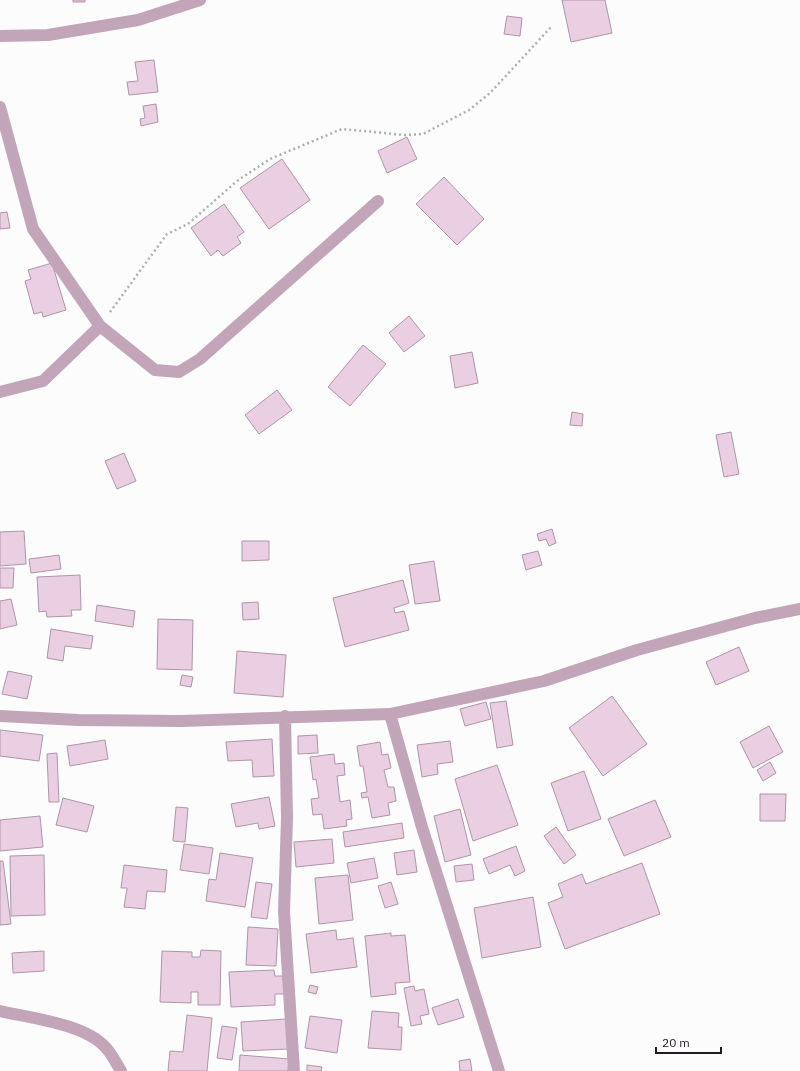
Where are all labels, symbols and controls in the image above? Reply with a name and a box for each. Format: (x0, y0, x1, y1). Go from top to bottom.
scale bar (656, 1029, 721, 1055)
text: 20 m (662, 1035, 690, 1050)

